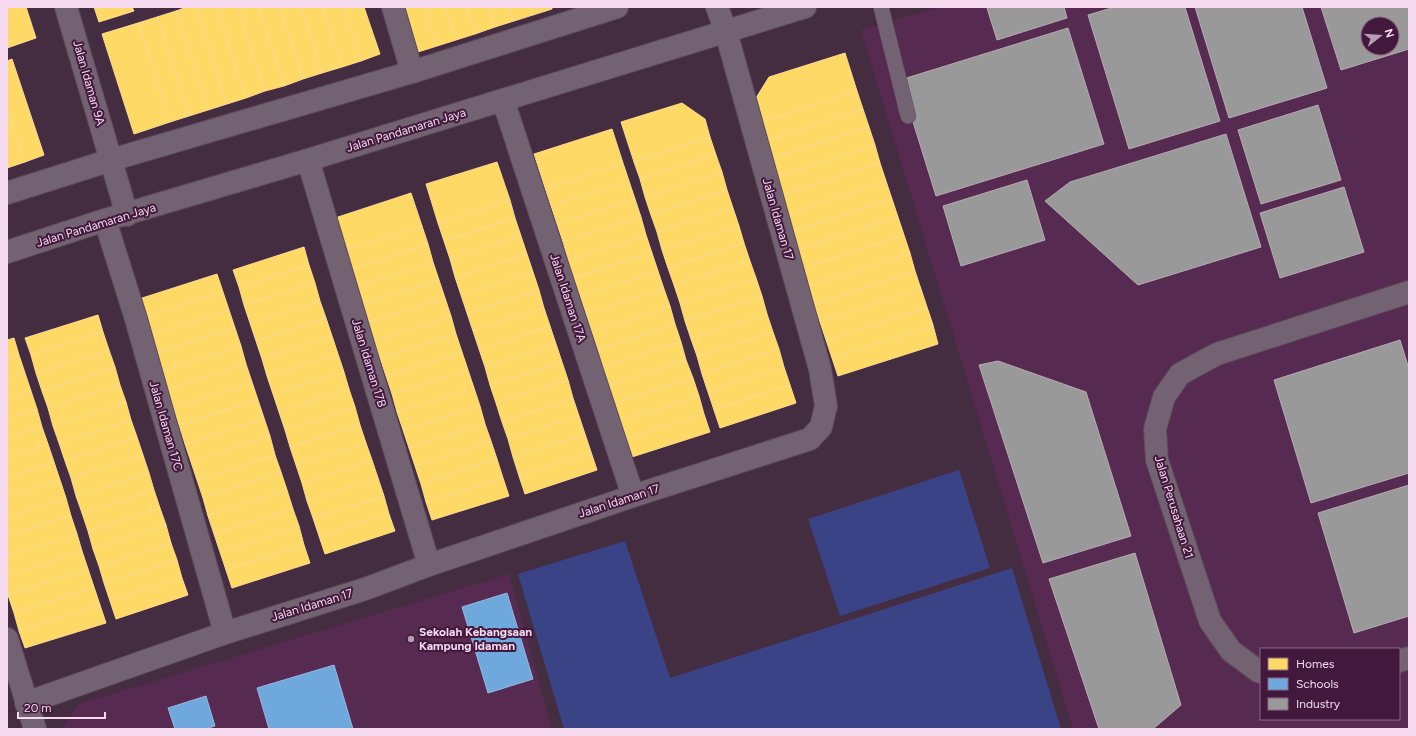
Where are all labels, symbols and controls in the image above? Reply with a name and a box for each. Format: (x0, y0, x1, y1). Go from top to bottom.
north arrow (1360, 16, 1400, 56)
text: N (1382, 27, 1397, 39)
street label: Jalan Idaman 9A (70, 39, 108, 127)
street label: Jalan Pandamaran Jaya (345, 105, 467, 155)
street label: Jalan Idaman 17 (760, 176, 797, 262)
street label: Jalan Pandamaran Jaya (35, 200, 157, 250)
street label: Jalan Idaman 17A (547, 252, 589, 344)
street label: Jalan Idaman 17B (349, 317, 389, 409)
street label: Jalan Idaman 17C (146, 379, 186, 473)
street label: Jalan Perusahaan 21 (1152, 454, 1196, 560)
street label: Jalan Idaman 17 (577, 481, 662, 521)
street label: Jalan Idaman 17 (270, 586, 355, 624)
place label: Sekolah Kebangsaan Kampung Idaman (419, 625, 532, 653)
marker: Sekolah Kebangsaan Kampung Idaman (406, 634, 416, 644)
legend (1260, 648, 1400, 720)
text: Homes (1296, 657, 1335, 671)
text: Schools (1296, 677, 1339, 691)
scale bar (18, 694, 105, 720)
text: Industry (1296, 697, 1341, 711)
text: 20 m (24, 701, 52, 715)

